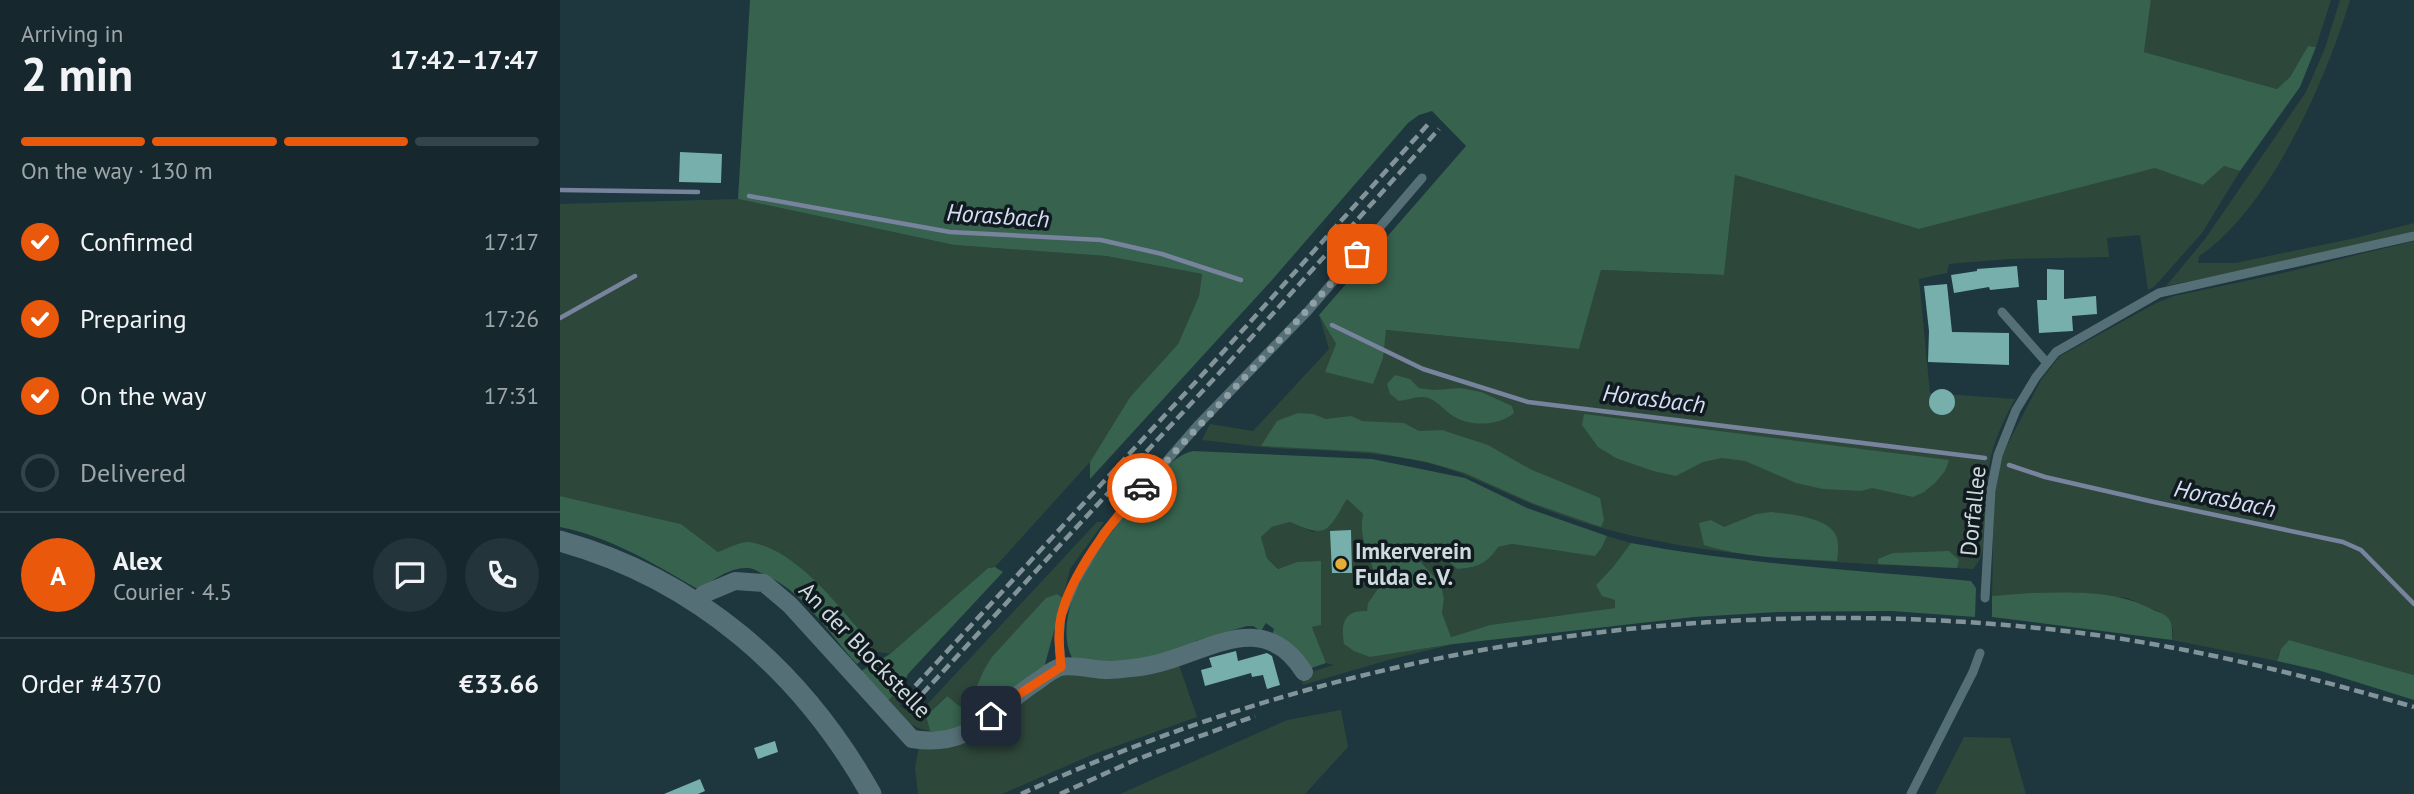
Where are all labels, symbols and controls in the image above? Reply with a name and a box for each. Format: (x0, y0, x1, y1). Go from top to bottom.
text: Arriving in (21, 19, 123, 48)
text: 17:42–17:47 (390, 43, 539, 76)
text: 2 min (21, 44, 133, 104)
text: On the way · 130 m (21, 156, 213, 185)
water label: Horasbach (945, 196, 1051, 235)
icon: check (21, 223, 59, 261)
pin (1327, 224, 1387, 284)
text: Confirmed (80, 225, 193, 258)
text: 17:17 (484, 227, 539, 256)
icon: bag (1338, 235, 1376, 273)
icon: check (21, 300, 59, 338)
text: Preparing (80, 302, 187, 335)
text: 17:26 (484, 304, 539, 333)
icon: check (21, 377, 59, 415)
water label: Horasbach (1601, 377, 1707, 420)
text: On the way (80, 379, 206, 412)
text: 17:31 (484, 381, 539, 410)
courier (1107, 453, 1177, 523)
text: Delivered (80, 456, 186, 489)
street label: Dorfallee (1953, 464, 1992, 557)
icon: car (1123, 469, 1161, 507)
water label: Horasbach (2171, 473, 2279, 524)
place label: Imkerverein Fulda e. V. (1355, 536, 1472, 591)
button: chat (373, 538, 447, 612)
button: phone (465, 538, 539, 612)
text: Alex (113, 544, 163, 577)
marker: Imkerverein Fulda e. V. (1333, 556, 1349, 572)
text: A (50, 559, 66, 592)
street label: An der Blockstelle (793, 576, 938, 724)
text: Courier · 4.5 (113, 577, 232, 606)
text: Order #4370 (21, 667, 161, 700)
text: €33.66 (459, 667, 539, 700)
pin (961, 686, 1021, 746)
icon: home (972, 697, 1010, 735)

